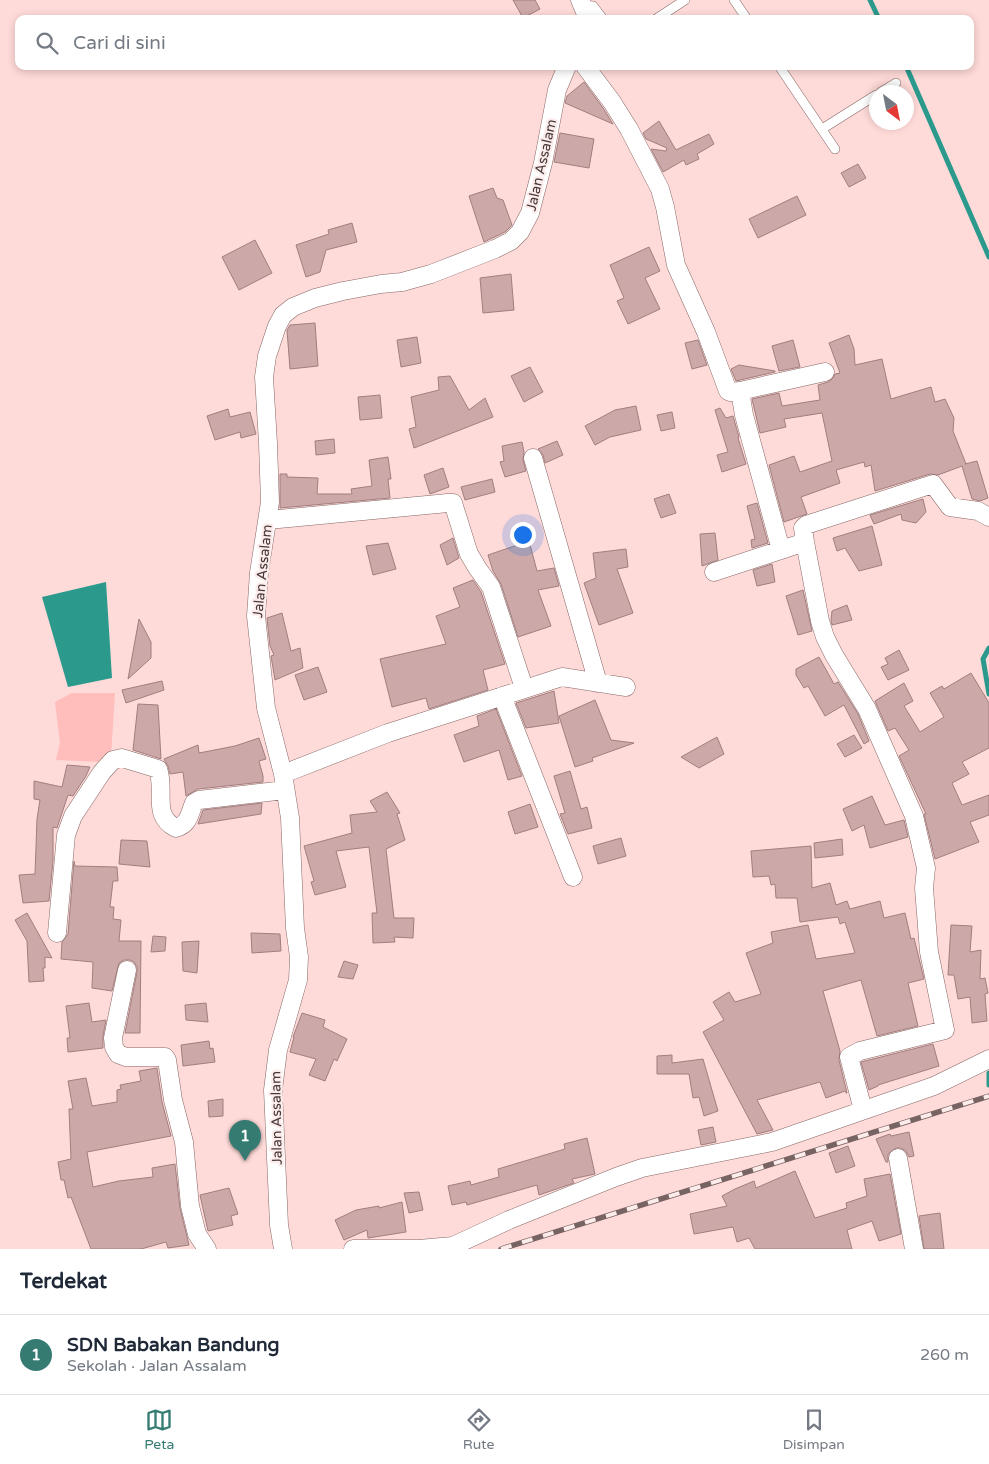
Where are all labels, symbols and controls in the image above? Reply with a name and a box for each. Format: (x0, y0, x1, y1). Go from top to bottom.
search box (15, 15, 974, 70)
icon: search (33, 29, 61, 57)
text: Cari di sini (73, 32, 166, 54)
north arrow (869, 85, 914, 130)
street label: Jalan Assalam (523, 117, 560, 213)
your location (510, 522, 536, 548)
street label: Jalan Assalam (249, 523, 276, 619)
street label: Jalan Assalam (267, 1071, 286, 1165)
pin: 1 (229, 1120, 261, 1161)
text: Terdekat (20, 1269, 107, 1294)
text: SDN Babakan Bandung (67, 1334, 280, 1356)
text: 1 (31, 1345, 41, 1365)
text: 260 m (920, 1345, 969, 1365)
text: Sekolah · Jalan Assalam (67, 1356, 247, 1376)
tab: Peta (144, 1406, 174, 1453)
tab: Rute (463, 1406, 494, 1453)
tab: Disimpan (783, 1406, 845, 1453)

